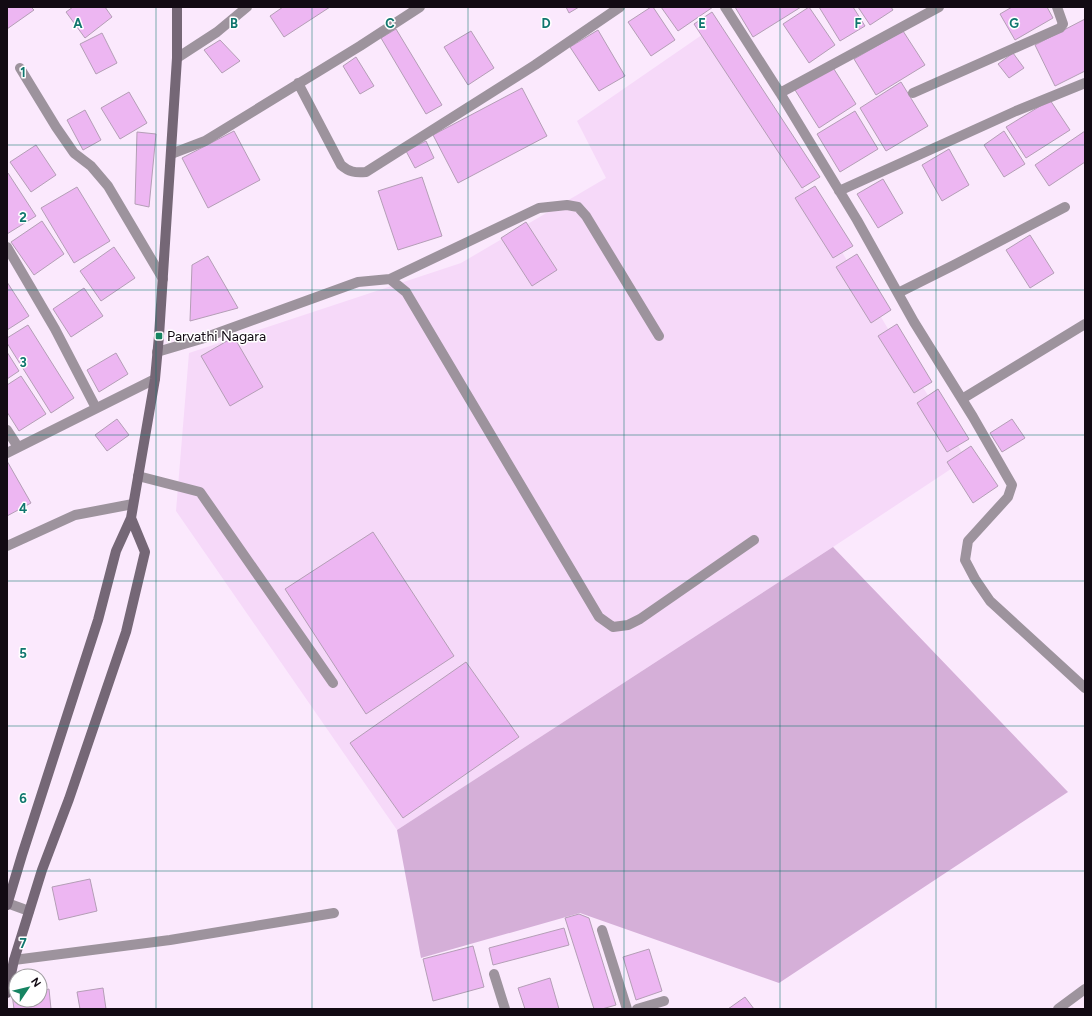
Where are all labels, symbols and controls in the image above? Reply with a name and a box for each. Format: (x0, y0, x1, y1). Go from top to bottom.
text: A (73, 16, 83, 31)
text: B (230, 16, 238, 31)
text: C (385, 16, 395, 31)
text: D (541, 16, 551, 31)
text: E (698, 16, 706, 31)
text: F (854, 16, 862, 31)
text: G (1009, 16, 1019, 31)
text: 1 (20, 65, 26, 80)
text: 2 (19, 210, 27, 225)
place label: Parvathi Nagara (167, 328, 266, 345)
marker: Parvathi Nagara (154, 331, 164, 341)
text: 3 (19, 355, 27, 370)
text: 4 (19, 501, 27, 516)
text: 5 (19, 646, 27, 661)
text: 6 (19, 791, 27, 806)
text: 7 (19, 936, 27, 951)
north arrow (8, 968, 48, 1008)
text: N (28, 975, 44, 990)

